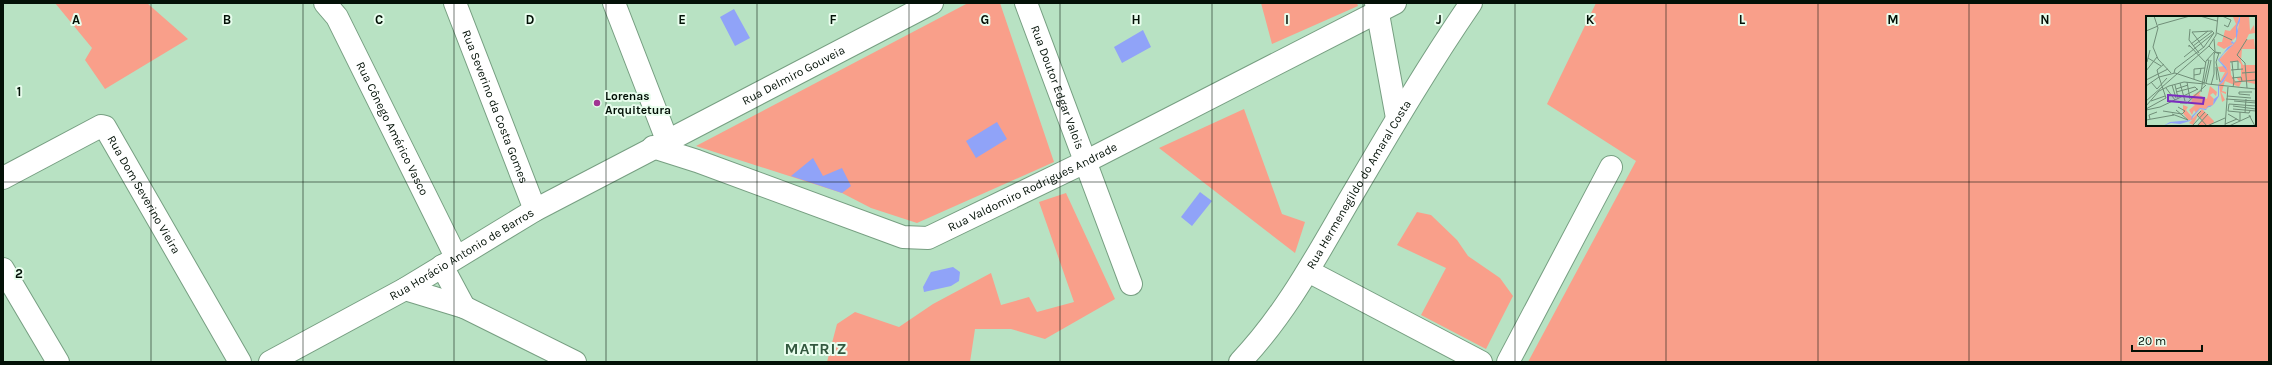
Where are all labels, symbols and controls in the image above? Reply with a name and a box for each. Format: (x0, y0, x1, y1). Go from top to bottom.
text: A (72, 12, 80, 27)
text: B (223, 12, 231, 27)
text: C (375, 12, 383, 27)
text: D (526, 12, 535, 27)
text: E (678, 12, 686, 27)
text: F (829, 12, 837, 27)
text: G (981, 12, 989, 27)
text: H (1131, 12, 1141, 27)
text: I (1285, 12, 1289, 27)
text: J (1436, 12, 1442, 27)
text: K (1586, 12, 1595, 27)
text: L (1739, 12, 1746, 27)
text: M (1887, 12, 1899, 27)
text: N (2040, 12, 2050, 27)
inset map (2146, 16, 2256, 126)
street label: Rua Doutor Edgar Valois (1028, 23, 1087, 151)
street label: Rua Severino da Costa Gomes (459, 28, 531, 185)
street label: Rua Delmiro Gouveia (740, 43, 847, 108)
street label: Rua Cônego Américo Vasco (353, 59, 431, 198)
text: 1 (17, 84, 21, 99)
place label: Lorenas Arquitetura (605, 89, 671, 117)
marker: Lorenas Arquitetura (592, 98, 602, 108)
street label: Rua Hermenegildo do Amaral Costa (1304, 98, 1414, 272)
street label: Rua Dom Severino Vieira (104, 133, 183, 256)
street label: Rua Valdomiro Rodrigues Andrade (946, 140, 1119, 234)
street label: Rua Horácio Antonio de Barros (387, 205, 536, 303)
text: 2 (15, 266, 23, 281)
scale bar (2132, 327, 2202, 353)
text: 20 m (2138, 334, 2166, 348)
district label: MATRIZ (784, 339, 848, 358)

